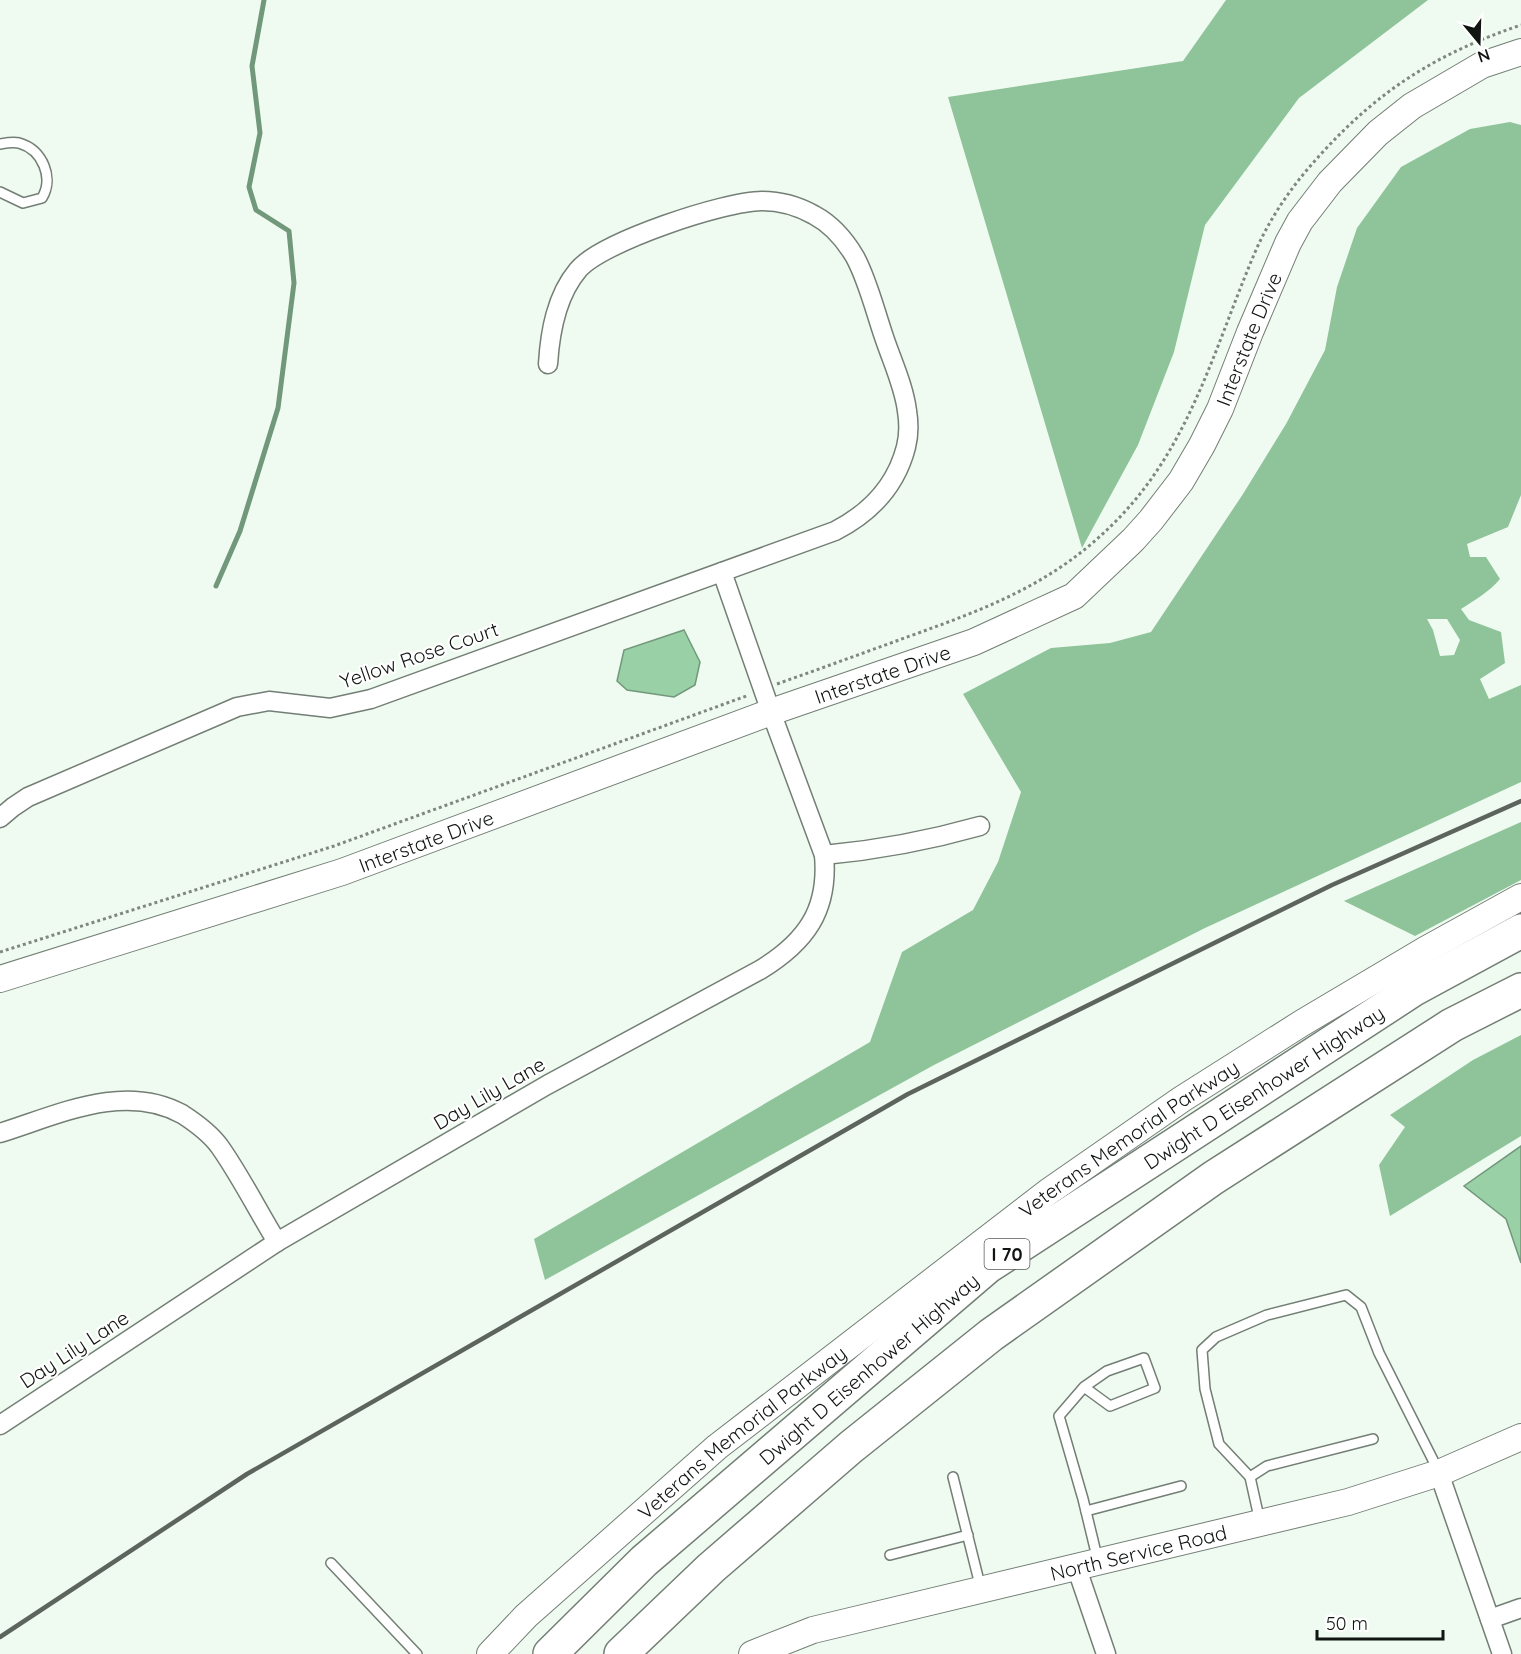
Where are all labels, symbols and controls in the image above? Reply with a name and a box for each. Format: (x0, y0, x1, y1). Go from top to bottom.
north arrow (1449, 12, 1509, 72)
text: N (1475, 45, 1493, 68)
street label: Interstate Drive (1210, 268, 1287, 409)
street label: Yellow Rose Court (337, 616, 502, 694)
street label: Interstate Drive (811, 639, 954, 709)
street label: Interstate Drive (355, 804, 497, 877)
street label: Dwight D Eisenhower Highway (1139, 1000, 1388, 1174)
street label: Day Lily Lane (429, 1051, 549, 1135)
street label: Veterans Memorial Parkway (1013, 1054, 1243, 1223)
road number: I 70 (984, 1239, 1030, 1269)
street label: Dwight D Eisenhower Highway (753, 1267, 984, 1470)
street label: Day Lily Lane (15, 1304, 133, 1394)
street label: Veterans Memorial Parkway (632, 1340, 851, 1524)
street label: North Service Road (1047, 1519, 1229, 1585)
scale bar (1317, 1603, 1443, 1641)
text: 50 m (1326, 1612, 1368, 1635)

